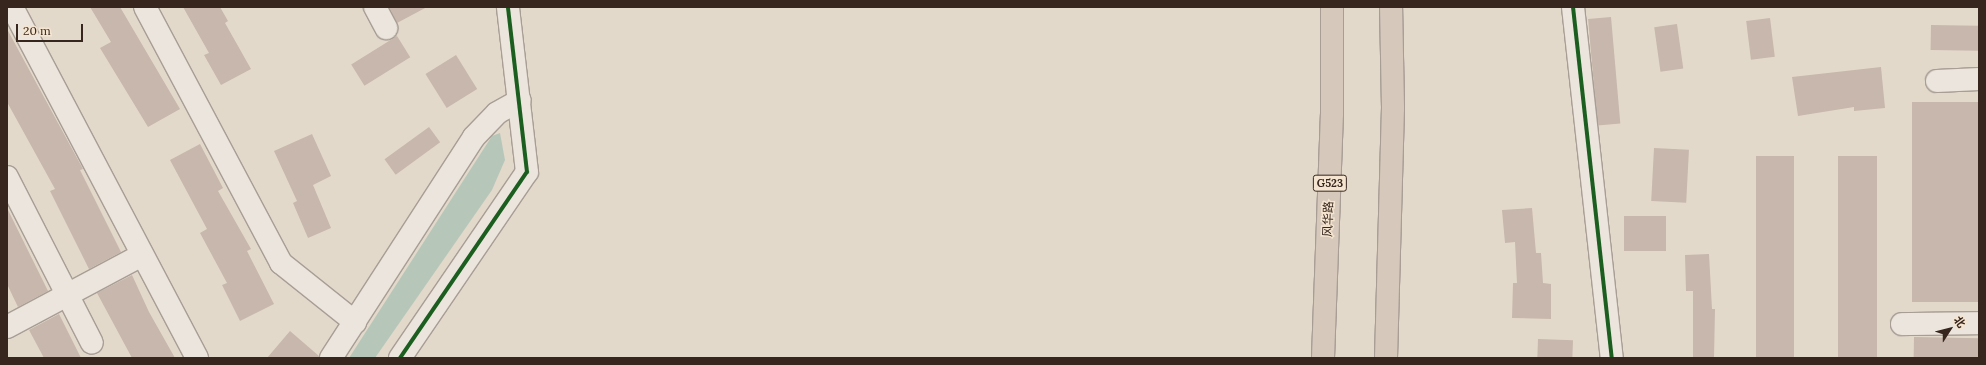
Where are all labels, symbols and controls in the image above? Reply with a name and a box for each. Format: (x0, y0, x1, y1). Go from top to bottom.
scale bar (18, 16, 85, 42)
text: 20 m (23, 23, 51, 38)
road number: G523 (1312, 174, 1348, 192)
street label: 风华路 (1320, 201, 1336, 237)
north arrow (1930, 309, 1970, 349)
text: 北 (1951, 313, 1969, 331)

